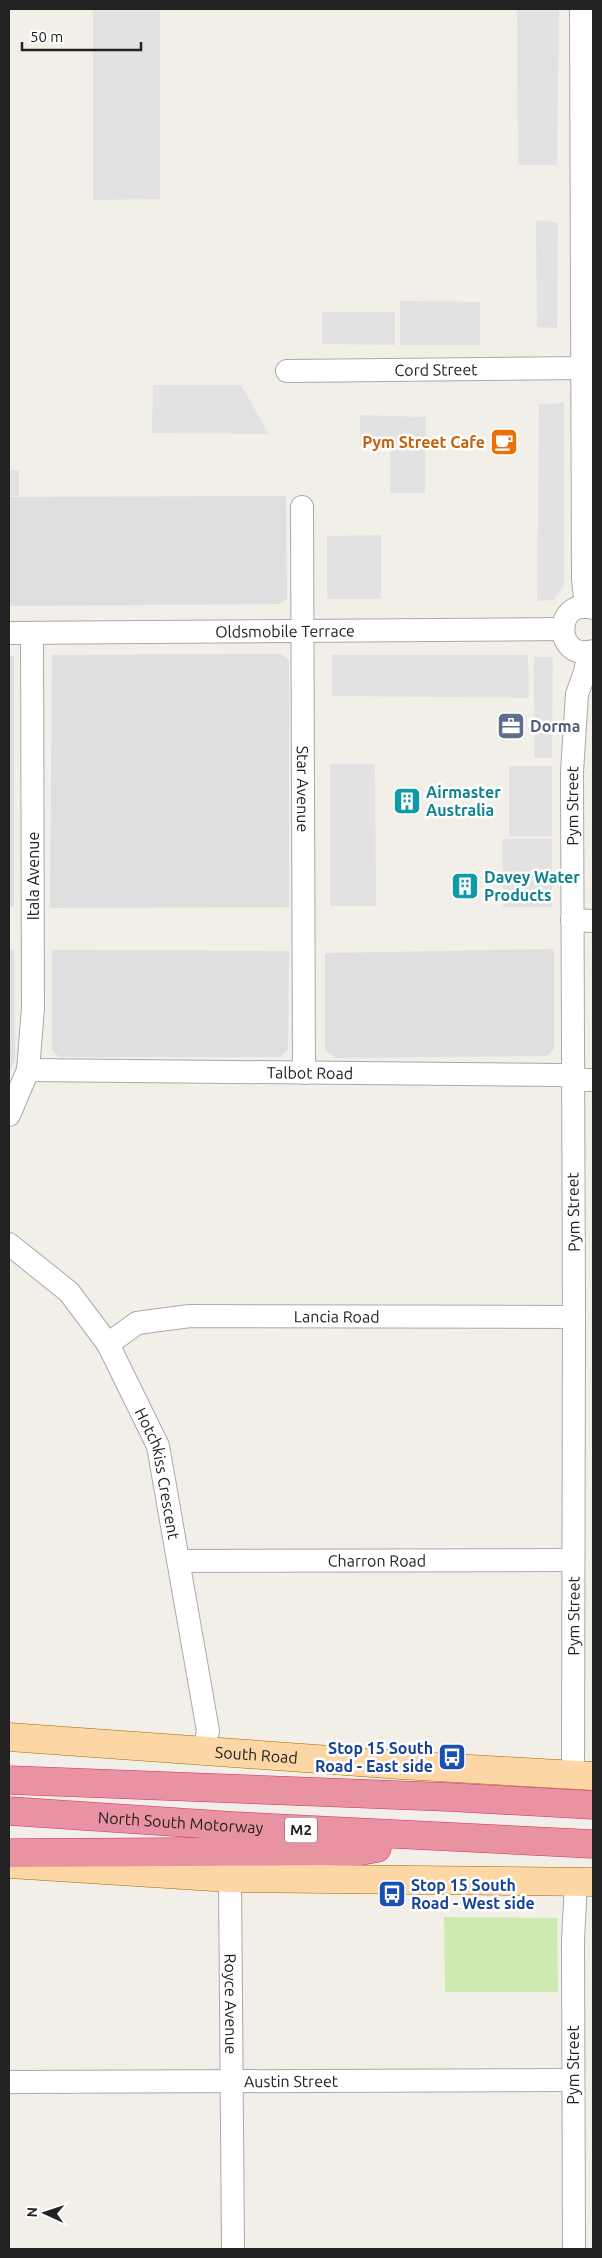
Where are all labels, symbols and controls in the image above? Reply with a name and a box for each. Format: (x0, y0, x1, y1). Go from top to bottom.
scale bar (22, 20, 141, 52)
text: 50 m (30, 28, 63, 45)
street label: Cord Street (394, 360, 478, 379)
cafe icon: Pym Street Cafe (489, 427, 519, 457)
place label: Pym Street Cafe (362, 433, 485, 451)
street label: Oldsmobile Terrace (215, 622, 355, 641)
office icon: Dorma (496, 711, 526, 741)
place label: Dorma (530, 717, 580, 735)
street label: Star Avenue (294, 746, 312, 832)
street label: Pym Street (563, 765, 581, 846)
place label: Airmaster Australia (426, 783, 501, 819)
building icon: Airmaster Australia (392, 786, 422, 816)
street label: Itala Avenue (24, 832, 42, 920)
place label: Davey Water Products (484, 868, 580, 904)
building icon: Davey Water Products (450, 871, 480, 901)
street label: Talbot Road (267, 1063, 353, 1082)
street label: Pym Street (563, 1171, 583, 1252)
street label: Lancia Road (294, 1307, 380, 1325)
street label: Hotchkiss Crescent (132, 1405, 183, 1542)
street label: Charron Road (328, 1551, 426, 1570)
street label: Pym Street (564, 1575, 582, 1656)
place label: Stop 15 South Road - East side (315, 1739, 433, 1775)
bus stop icon: Stop 15 South Road - East side (437, 1742, 467, 1772)
street label: South Road (214, 1743, 298, 1767)
street label: North South Motorway (97, 1808, 264, 1836)
road number: M2 (285, 1818, 317, 1842)
place label: Stop 15 South Road - West side (411, 1876, 535, 1912)
bus stop icon: Stop 15 South Road - West side (377, 1879, 407, 1909)
street label: Royce Avenue (222, 1954, 240, 2054)
street label: Pym Street (564, 2024, 582, 2105)
street label: Austin Street (244, 2072, 339, 2090)
north arrow (20, 2188, 70, 2238)
text: N (24, 2207, 40, 2218)

